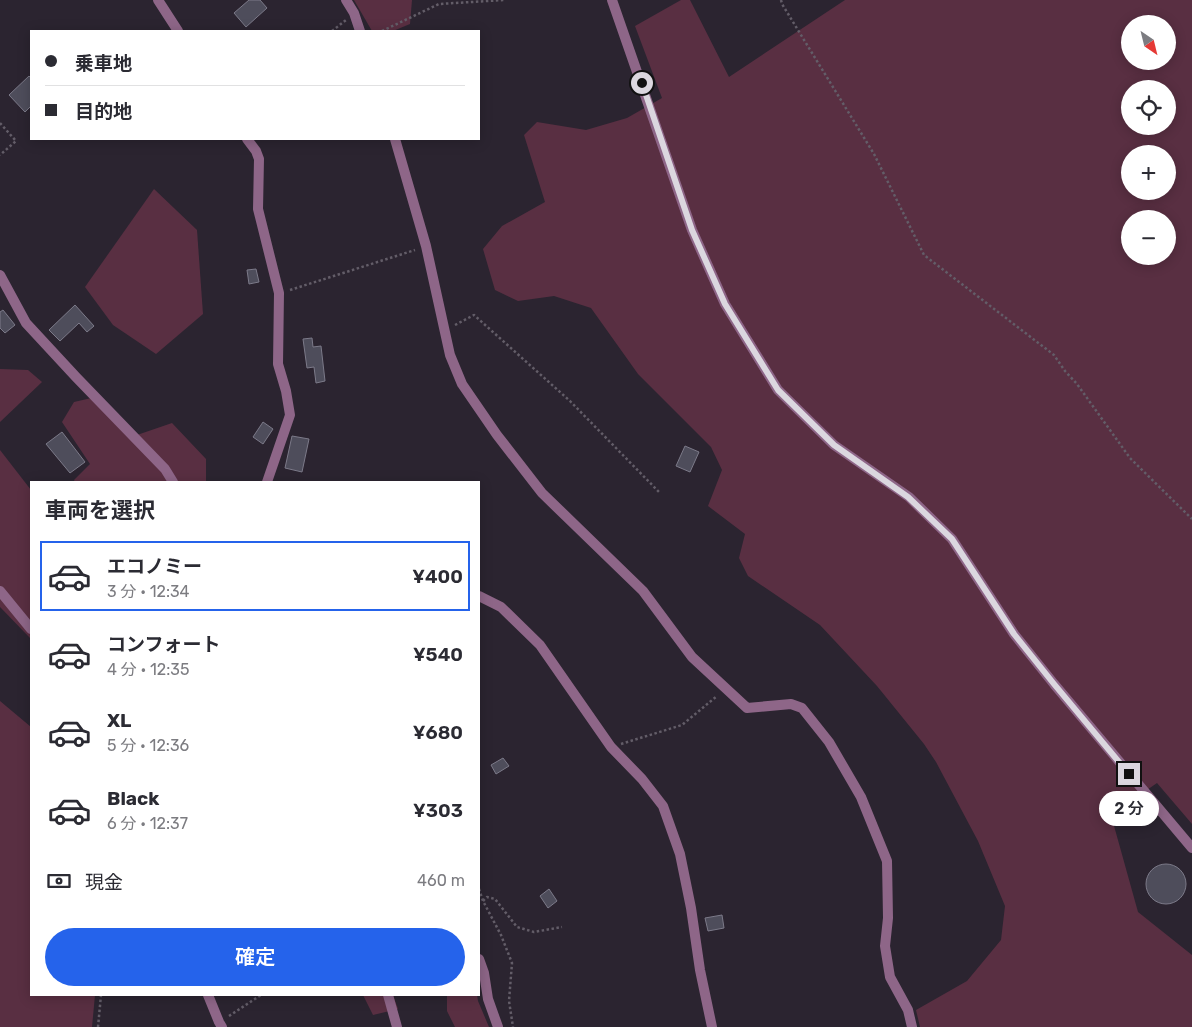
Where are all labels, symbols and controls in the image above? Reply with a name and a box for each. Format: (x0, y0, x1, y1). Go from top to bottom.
north arrow (1121, 15, 1176, 70)
map controls (1121, 15, 1176, 265)
text: 乗車地 (75, 52, 132, 75)
route start (631, 72, 653, 94)
button: locate (1121, 80, 1176, 135)
text: 目的地 (75, 100, 132, 123)
button: + (1121, 145, 1176, 200)
button: − (1121, 210, 1176, 265)
text: 車両を選択 (45, 497, 155, 524)
icon: car (47, 554, 92, 599)
text: エコノミー (107, 555, 202, 578)
text: ¥400 (412, 565, 463, 588)
text: 3 分 · 12:34 (107, 582, 190, 601)
icon: car (47, 632, 92, 677)
text: コンフォート (107, 633, 220, 656)
text: ¥540 (413, 643, 463, 666)
text: 4 分 · 12:35 (107, 660, 189, 679)
text: XL (107, 709, 131, 732)
icon: car (47, 710, 92, 755)
text: ¥680 (413, 721, 463, 744)
text: 5 分 · 12:36 (107, 736, 189, 755)
route end (1118, 763, 1140, 785)
text: Black (107, 787, 159, 810)
icon: car (47, 788, 92, 833)
callout: 2 分 (1099, 792, 1159, 826)
text: ¥303 (413, 799, 463, 822)
text: 2 分 (1114, 799, 1144, 818)
text: 6 分 · 12:37 (107, 814, 188, 833)
icon: cash (45, 867, 73, 895)
text: 現金 (85, 871, 123, 894)
text: 460 m (417, 871, 465, 890)
button: 確定 (45, 928, 465, 986)

